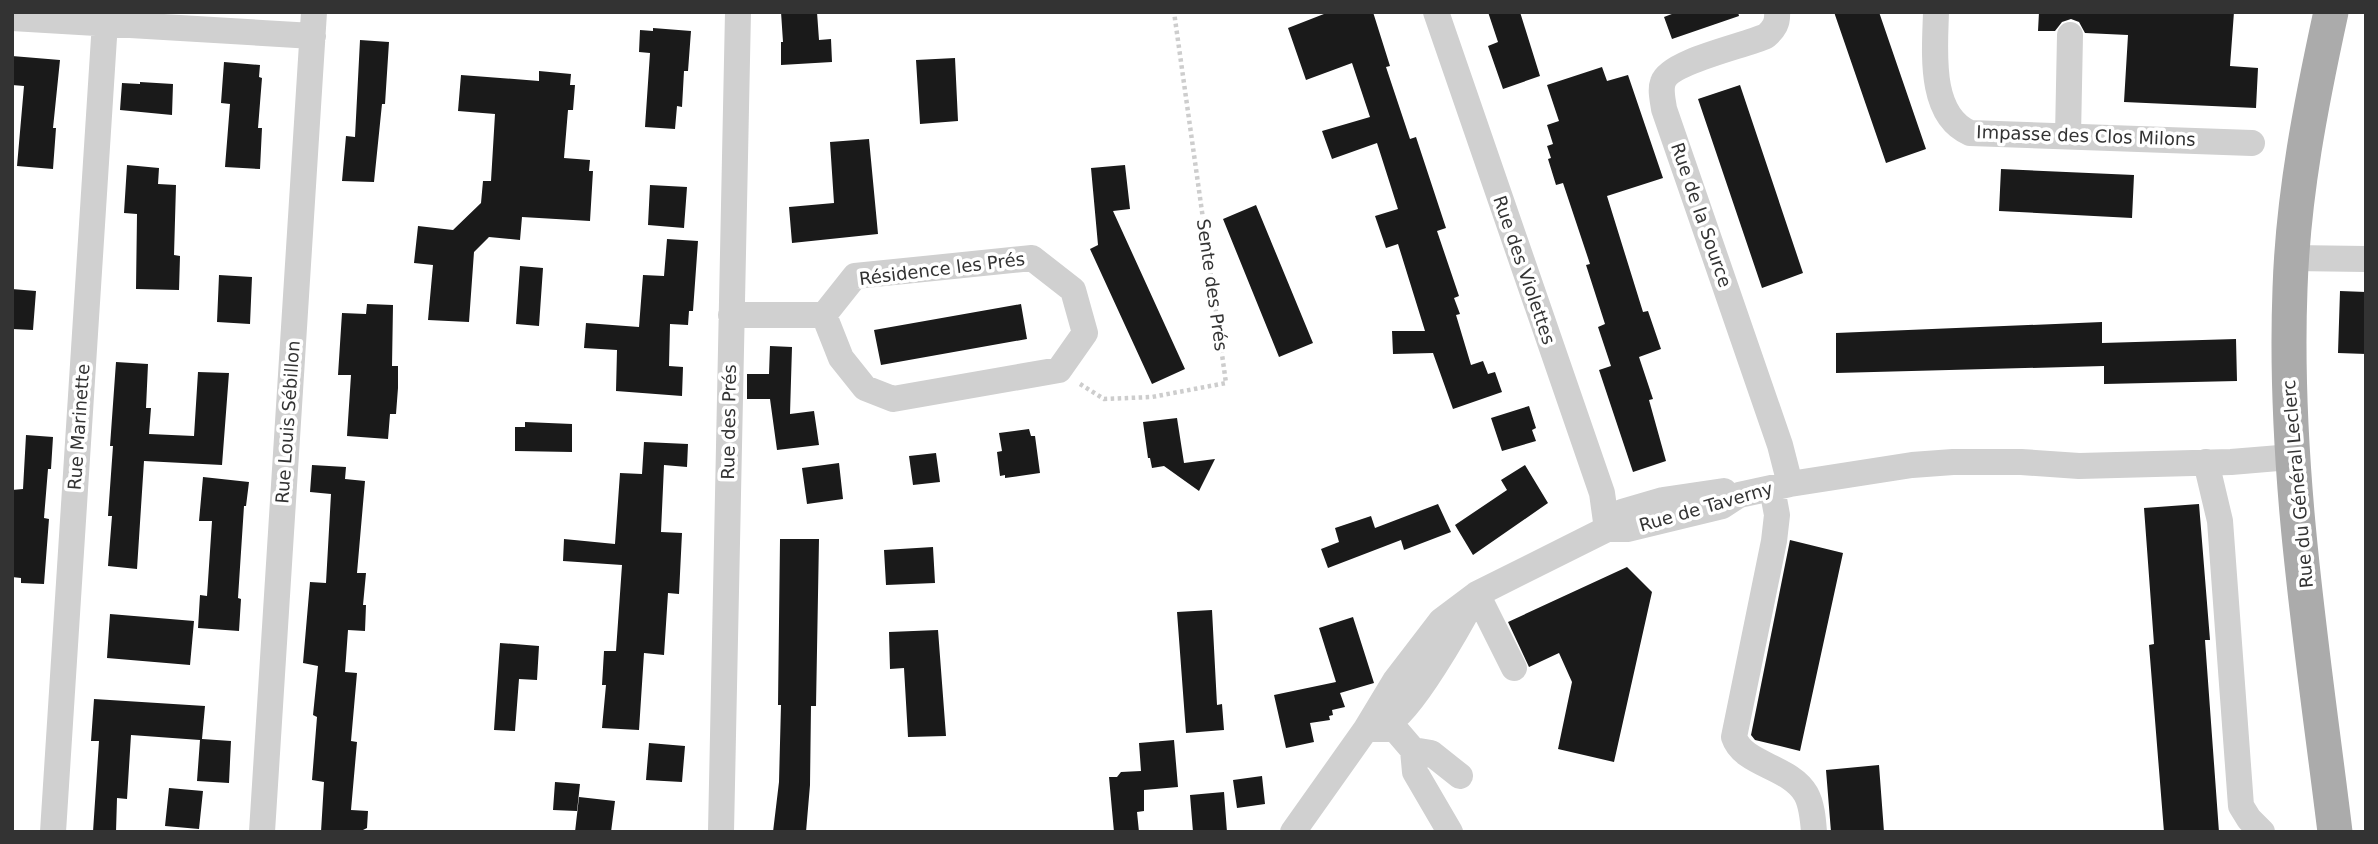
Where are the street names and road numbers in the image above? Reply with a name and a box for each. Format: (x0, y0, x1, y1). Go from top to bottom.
street label: Impasse des Clos Milons (1976, 121, 2196, 150)
street label: Rue de la Source (1667, 140, 1736, 290)
street label: Rue des Violettes (1489, 193, 1560, 347)
street label: Sente des Prés (1193, 217, 1232, 352)
street label: Résidence les Prés (858, 248, 1026, 289)
street label: Rue Louis Sébillon (271, 340, 304, 504)
street label: Rue Marinette (64, 363, 93, 491)
street label: Rue des Prés (717, 364, 740, 480)
street label: Rue du Général Leclerc (2278, 379, 2317, 589)
street label: Rue de Taverny (1637, 477, 1775, 536)

